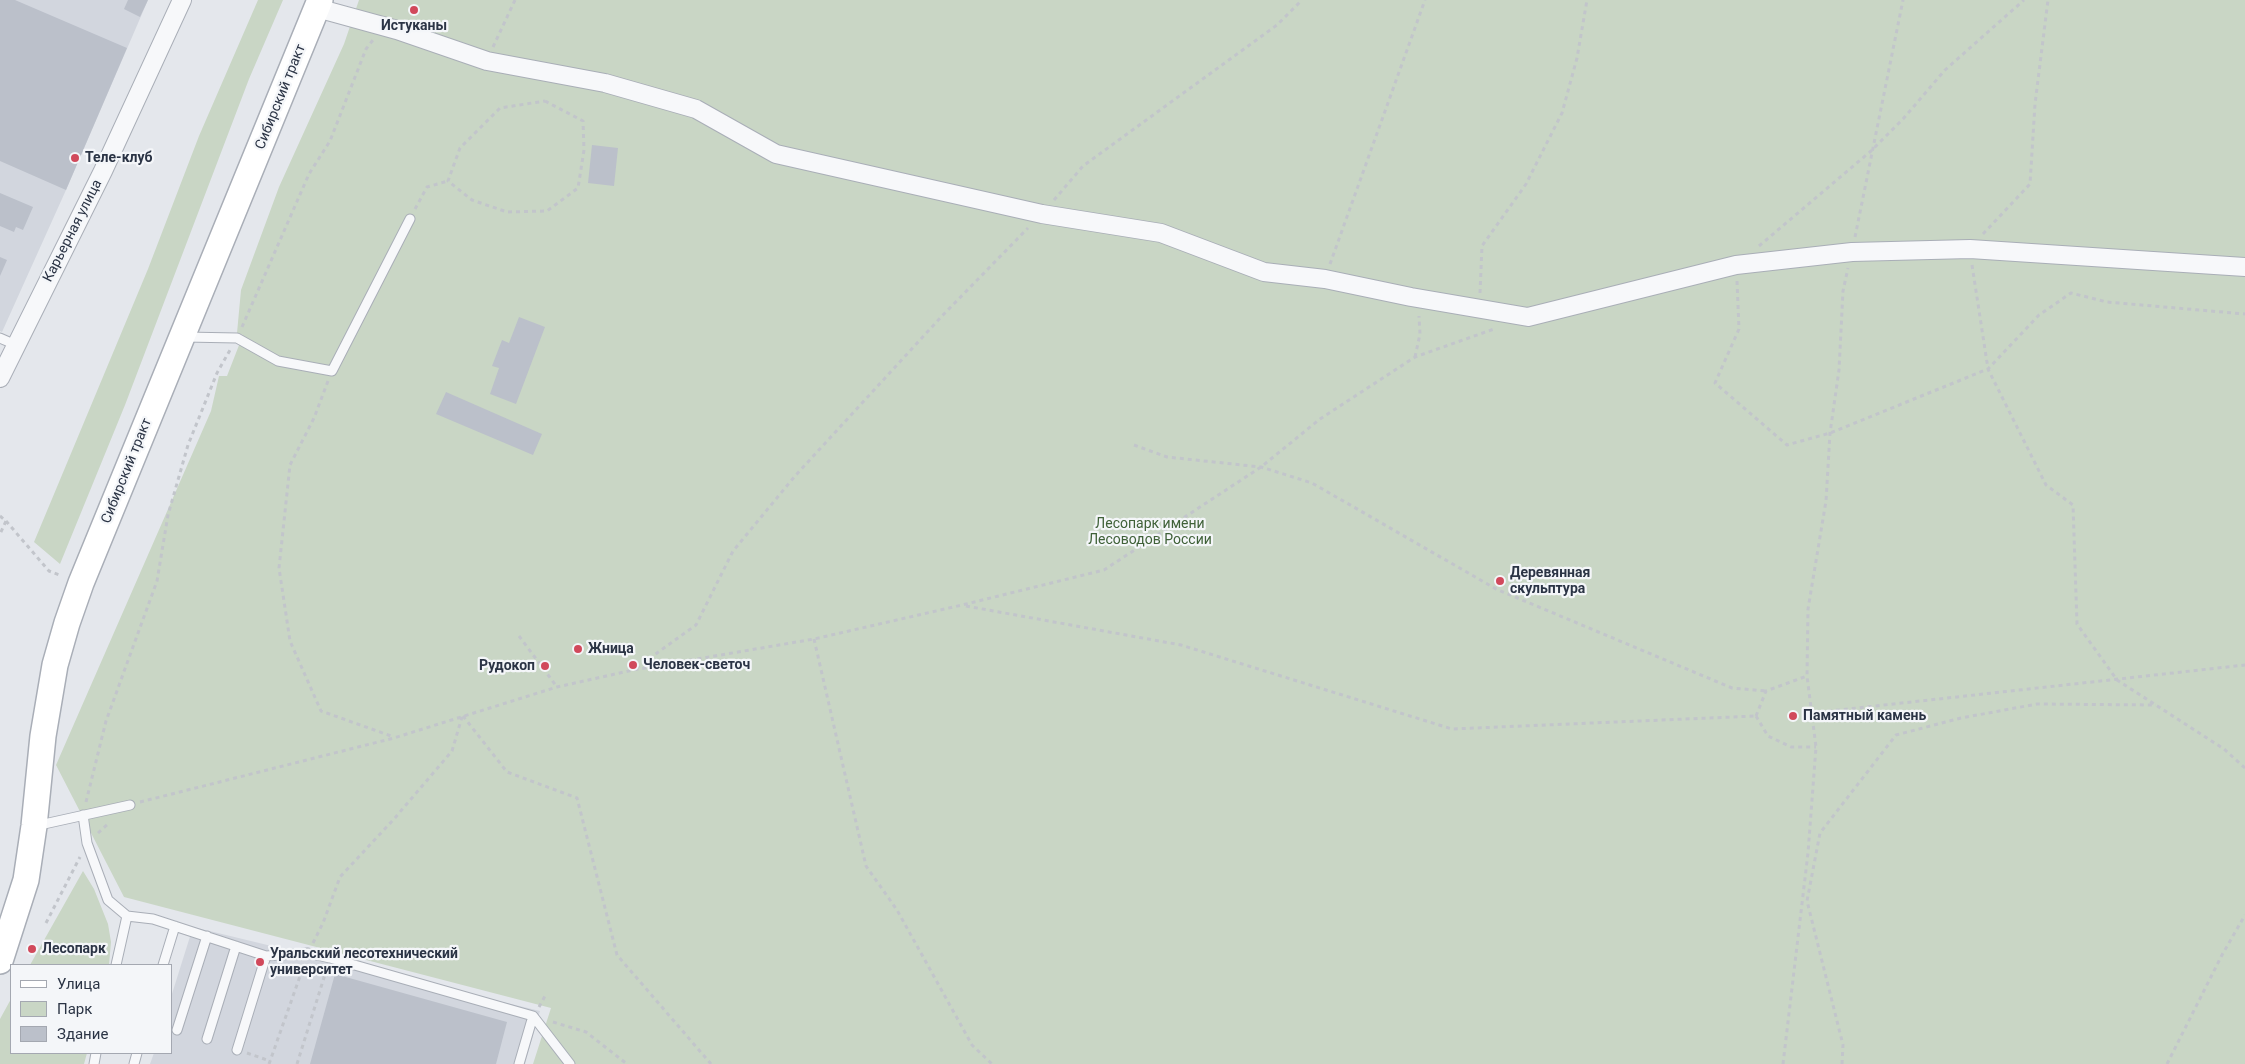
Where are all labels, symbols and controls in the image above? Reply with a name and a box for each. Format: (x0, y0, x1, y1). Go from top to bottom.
marker: Истуканы (408, 4, 420, 16)
place label: Истуканы (381, 18, 447, 34)
street label: Сибирский тракт (252, 42, 310, 152)
place label: Теле-клуб (85, 150, 152, 166)
marker: Теле-клуб (69, 152, 81, 164)
street label: Карьерная улица (40, 177, 106, 285)
street label: Сибирский тракт (98, 416, 156, 526)
park label: Лесопарк имени Лесоводов России (1088, 516, 1212, 548)
place label: Деревянная скульптура (1510, 565, 1590, 598)
marker: Деревянная скульптура (1494, 575, 1506, 587)
place label: Жница (588, 641, 634, 657)
marker: Жница (572, 643, 584, 655)
place label: Человек-светоч (643, 657, 750, 673)
place label: Рудокоп (479, 658, 535, 674)
marker: Человек-светоч (627, 659, 639, 671)
marker: Рудокоп (539, 660, 551, 672)
place label: Памятный камень (1803, 708, 1926, 724)
marker: Памятный камень (1787, 710, 1799, 722)
place label: Лесопарк (42, 941, 106, 957)
marker: Лесопарк (26, 943, 38, 955)
place label: Уральский лесотехнический университет (270, 946, 458, 979)
marker: Уральский лесотехнический университет (254, 956, 266, 968)
legend (10, 964, 172, 1054)
text: Улица (57, 975, 100, 993)
text: Парк (57, 1000, 92, 1018)
text: Здание (57, 1025, 108, 1043)

